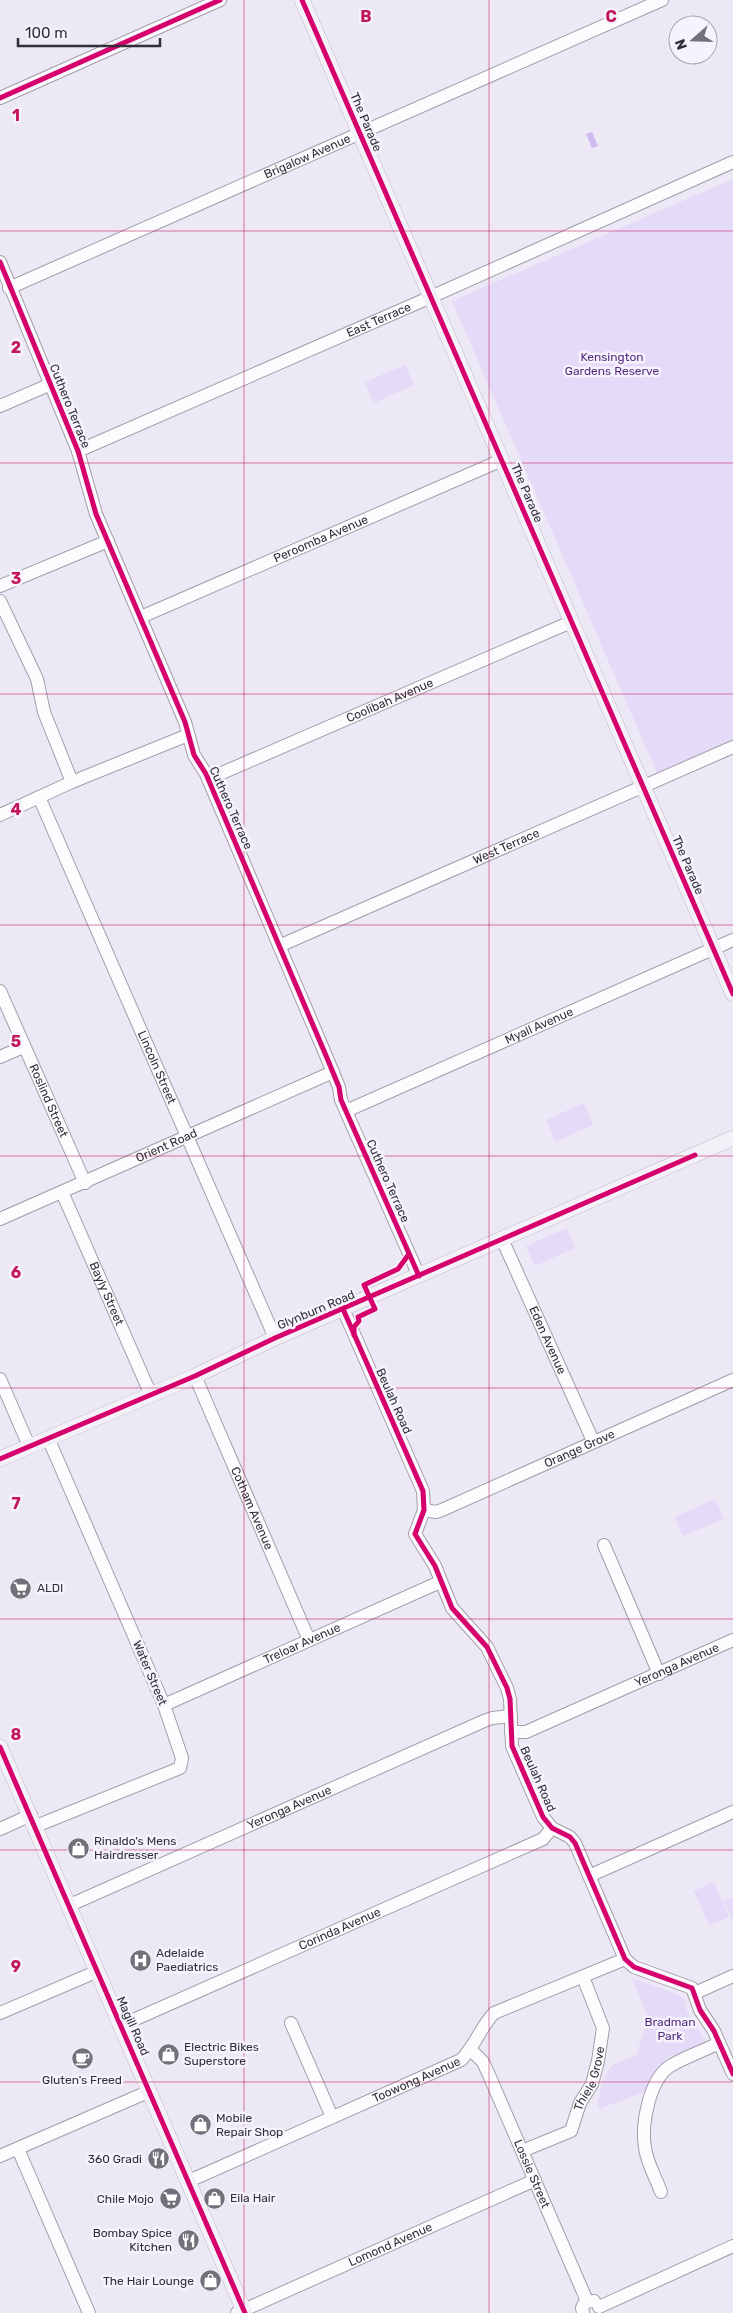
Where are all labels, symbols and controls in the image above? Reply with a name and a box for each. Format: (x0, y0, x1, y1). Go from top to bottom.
text: B (360, 7, 372, 26)
text: C (605, 7, 617, 26)
scale bar (18, 15, 160, 47)
north arrow (668, 15, 718, 65)
text: 100 m (25, 24, 67, 42)
text: N (672, 37, 691, 52)
street label: The Parade (347, 90, 385, 154)
text: 1 (12, 106, 20, 125)
street label: Brigalow Avenue (262, 131, 353, 182)
street label: East Terrace (344, 300, 413, 340)
text: 2 (11, 338, 21, 357)
park label: Kensington Gardens Reserve (565, 350, 660, 378)
street label: Cuthero Terrace (47, 362, 93, 450)
street label: The Parade (508, 461, 546, 525)
street label: Peroomba Avenue (271, 512, 370, 566)
text: 3 (11, 569, 21, 588)
street label: Coolibah Avenue (344, 675, 436, 725)
street label: Cuthero Terrace (206, 764, 256, 852)
text: 4 (11, 800, 22, 819)
street label: West Terrace (471, 826, 542, 867)
street label: The Parade (669, 833, 707, 897)
street label: Myall Avenue (503, 1004, 576, 1047)
street label: Lincoln Street (135, 1029, 179, 1106)
text: 5 (11, 1032, 21, 1051)
street label: Roslind Street (26, 1062, 71, 1140)
street label: Orient Road (134, 1126, 199, 1165)
street label: Cuthero Terrace (363, 1137, 413, 1225)
street label: Bayly Street (86, 1260, 127, 1328)
text: 6 (11, 1263, 21, 1282)
street label: Glynburn Road (275, 1287, 357, 1333)
street label: Eden Avenue (526, 1304, 569, 1377)
street label: Beulah Road (373, 1366, 415, 1436)
street label: Orange Grove (542, 1427, 617, 1470)
street label: Cotham Avenue (228, 1465, 276, 1552)
text: 7 (11, 1494, 21, 1513)
supermarket icon: ALDI (9, 1576, 33, 1600)
place label: ALDI (37, 1581, 63, 1595)
street label: Treloar Avenue (261, 1620, 343, 1667)
street label: Water Street (130, 1638, 170, 1708)
street label: Yeronga Avenue (633, 1640, 721, 1690)
text: 8 (11, 1725, 22, 1744)
street label: Beulah Road (517, 1744, 559, 1814)
street label: Yeronga Avenue (245, 1783, 334, 1832)
place label: Rinaldo's Mens Hairdresser (94, 1834, 176, 1862)
shop icon: Rinaldo's Mens Hairdresser (66, 1836, 90, 1860)
street label: Corinda Avenue (297, 1905, 383, 1953)
place label: Adelaide Paediatrics (156, 1946, 218, 1974)
hospital icon: Adelaide Paediatrics (128, 1948, 152, 1972)
text: 9 (11, 1957, 21, 1976)
street label: Magill Road (114, 1994, 152, 2058)
park label: Bradman Park (645, 2015, 695, 2043)
place label: Electric Bikes Superstore (184, 2040, 259, 2068)
shop icon: Electric Bikes Superstore (156, 2042, 180, 2066)
street label: Thiele Grove (571, 2045, 607, 2112)
cafe icon: Gluten's Freed (70, 2047, 94, 2071)
street label: Toowong Avenue (370, 2054, 463, 2105)
place label: Gluten's Freed (42, 2073, 122, 2087)
place label: Mobile Repair Shop (216, 2111, 283, 2139)
shop icon: Mobile Repair Shop (188, 2113, 212, 2137)
street label: Lossie Street (511, 2137, 553, 2210)
restaurant icon: 360 Gradi (146, 2147, 170, 2171)
place label: 360 Gradi (88, 2152, 142, 2166)
shop icon: Eila Hair (202, 2186, 226, 2210)
supermarket icon: Chile Mojo (158, 2187, 182, 2211)
place label: Eila Hair (230, 2191, 276, 2205)
place label: Chile Mojo (97, 2192, 154, 2206)
street label: Lomond Avenue (346, 2220, 435, 2269)
place label: Bombay Spice Kitchen (93, 2226, 172, 2254)
restaurant icon: Bombay Spice Kitchen (176, 2228, 200, 2252)
shop icon: The Hair Lounge (198, 2269, 222, 2293)
place label: The Hair Lounge (103, 2274, 194, 2288)

